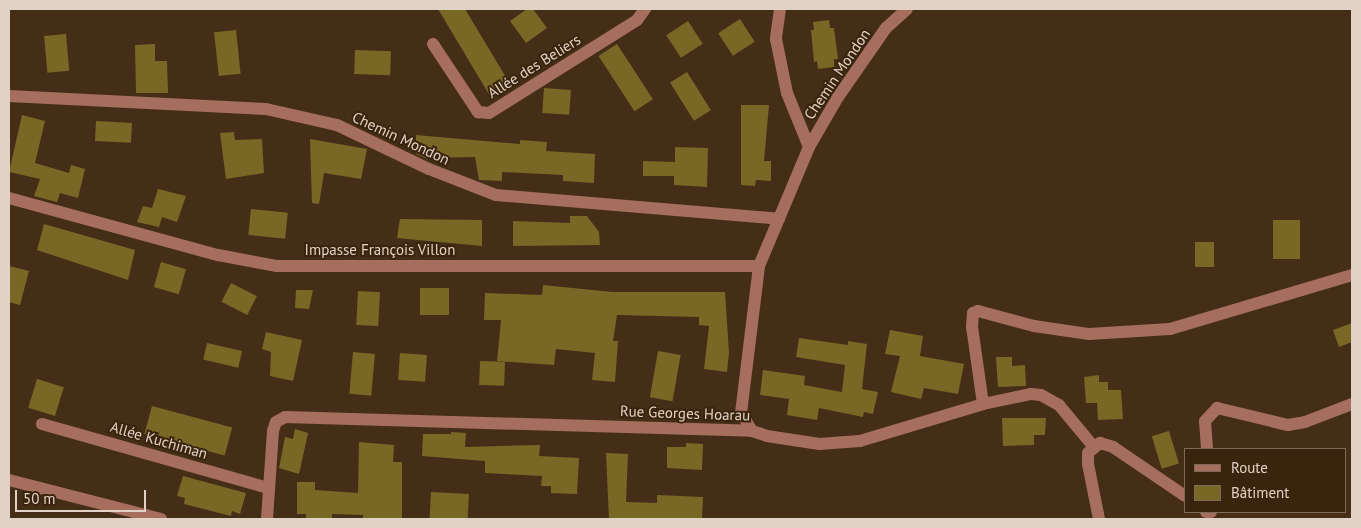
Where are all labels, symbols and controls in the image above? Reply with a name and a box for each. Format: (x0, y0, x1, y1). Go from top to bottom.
street label: Chemin Mondon (800, 25, 874, 123)
street label: Allée des Beliers (484, 30, 584, 102)
street label: Chemin Mondon (350, 108, 452, 168)
street label: Impasse François Villon (304, 241, 456, 259)
street label: Rue Georges Hoarau (620, 402, 750, 424)
street label: Allée Kuchiman (108, 418, 210, 462)
legend (1184, 448, 1346, 513)
text: Route (1231, 458, 1268, 477)
scale bar (18, 480, 149, 512)
text: Bâtiment (1231, 483, 1289, 502)
text: 50 m (23, 489, 56, 508)

